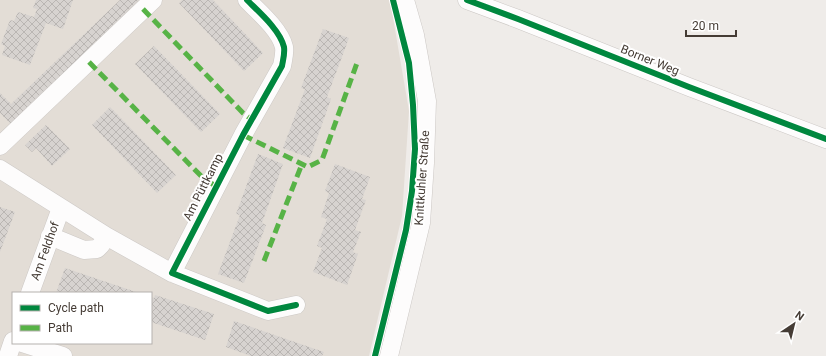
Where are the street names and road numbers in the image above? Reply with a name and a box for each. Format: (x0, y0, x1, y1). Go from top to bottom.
street label: Borner Weg (619, 42, 681, 78)
street label: Knittkuhler Straße (412, 130, 432, 226)
street label: Am Püttkamp (180, 151, 226, 223)
street label: Am Feldhof (28, 219, 62, 282)

